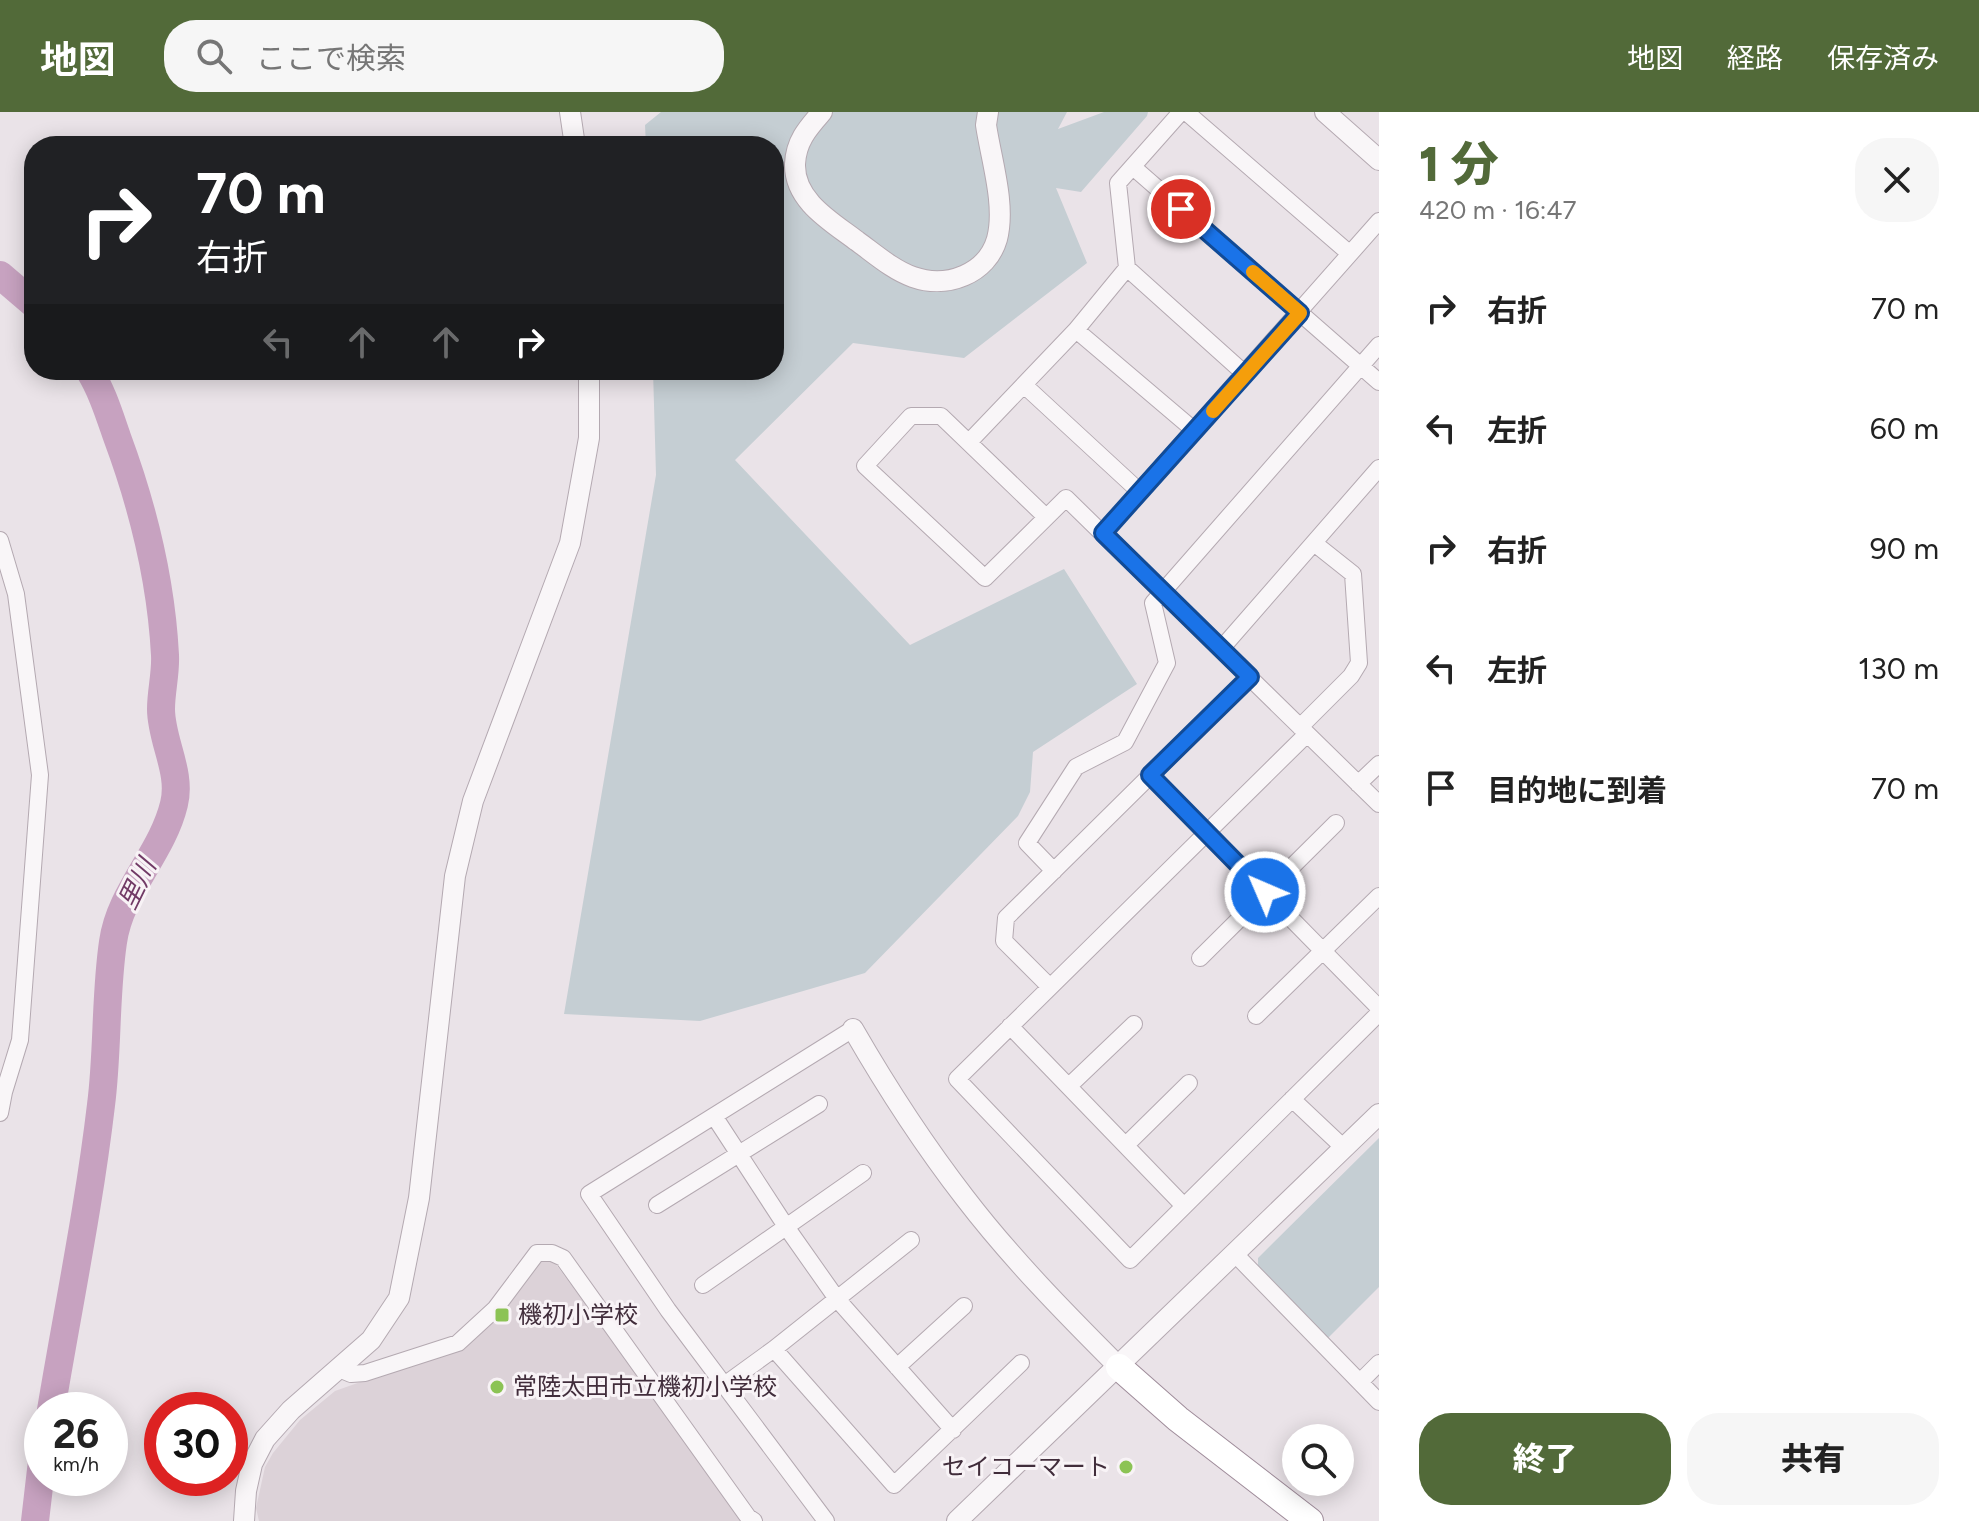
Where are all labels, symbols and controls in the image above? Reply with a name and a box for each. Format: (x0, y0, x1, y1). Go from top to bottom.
search box (164, 20, 724, 92)
icon: search (192, 34, 236, 78)
text: 地図 (40, 37, 116, 83)
text: ここで検索 (256, 40, 406, 77)
text: 地図 (1627, 41, 1683, 75)
text: 経路 (1727, 41, 1783, 75)
text: 保存済み (1827, 41, 1939, 75)
text: 1 分 (1419, 135, 1499, 193)
button: close (1855, 138, 1939, 222)
text: 70 m (196, 160, 326, 227)
icon: right (64, 168, 168, 272)
pin (1147, 175, 1215, 243)
icon: arrive (1159, 187, 1203, 231)
text: 420 m · 16:47 (1419, 194, 1576, 226)
text: 右折 (196, 236, 268, 279)
icon: right (1419, 286, 1463, 330)
text: 70 m (1871, 290, 1939, 327)
text: 右折 (1487, 292, 1547, 329)
icon: left (256, 320, 300, 364)
icon: ahead (340, 320, 384, 364)
icon: ahead (424, 320, 468, 364)
icon: right (508, 320, 552, 364)
icon: left (1419, 406, 1463, 450)
text: 60 m (1870, 410, 1939, 447)
text: 左折 (1487, 412, 1547, 449)
icon: right (1419, 526, 1463, 570)
text: 90 m (1870, 530, 1939, 567)
text: 右折 (1487, 532, 1547, 569)
icon: left (1419, 646, 1463, 690)
text: 130 m (1858, 650, 1939, 687)
text: 左折 (1487, 652, 1547, 689)
icon: arrive (1419, 766, 1463, 810)
text: 70 m (1871, 770, 1939, 807)
text: 目的地に到着 (1487, 772, 1667, 809)
position arrow (1223, 850, 1307, 934)
water label: 里川 (111, 851, 164, 914)
place label: 機初小学校 (518, 1300, 638, 1329)
marker: 機初小学校 (493, 1306, 511, 1324)
place label: 常陸太田市立機初小学校 (513, 1372, 777, 1401)
marker: 常陸太田市立機初小学校 (488, 1378, 506, 1396)
speed limit sign: 30 (144, 1392, 248, 1496)
text: 26 (53, 1410, 99, 1458)
button: 終了 (1419, 1413, 1671, 1505)
button: 共有 (1687, 1413, 1939, 1505)
map controls (1282, 1424, 1354, 1496)
button: search (1282, 1424, 1354, 1496)
text: km/h (53, 1452, 99, 1476)
place label: セイコーマート (942, 1452, 1110, 1481)
marker: セイコーマート (1117, 1458, 1135, 1476)

